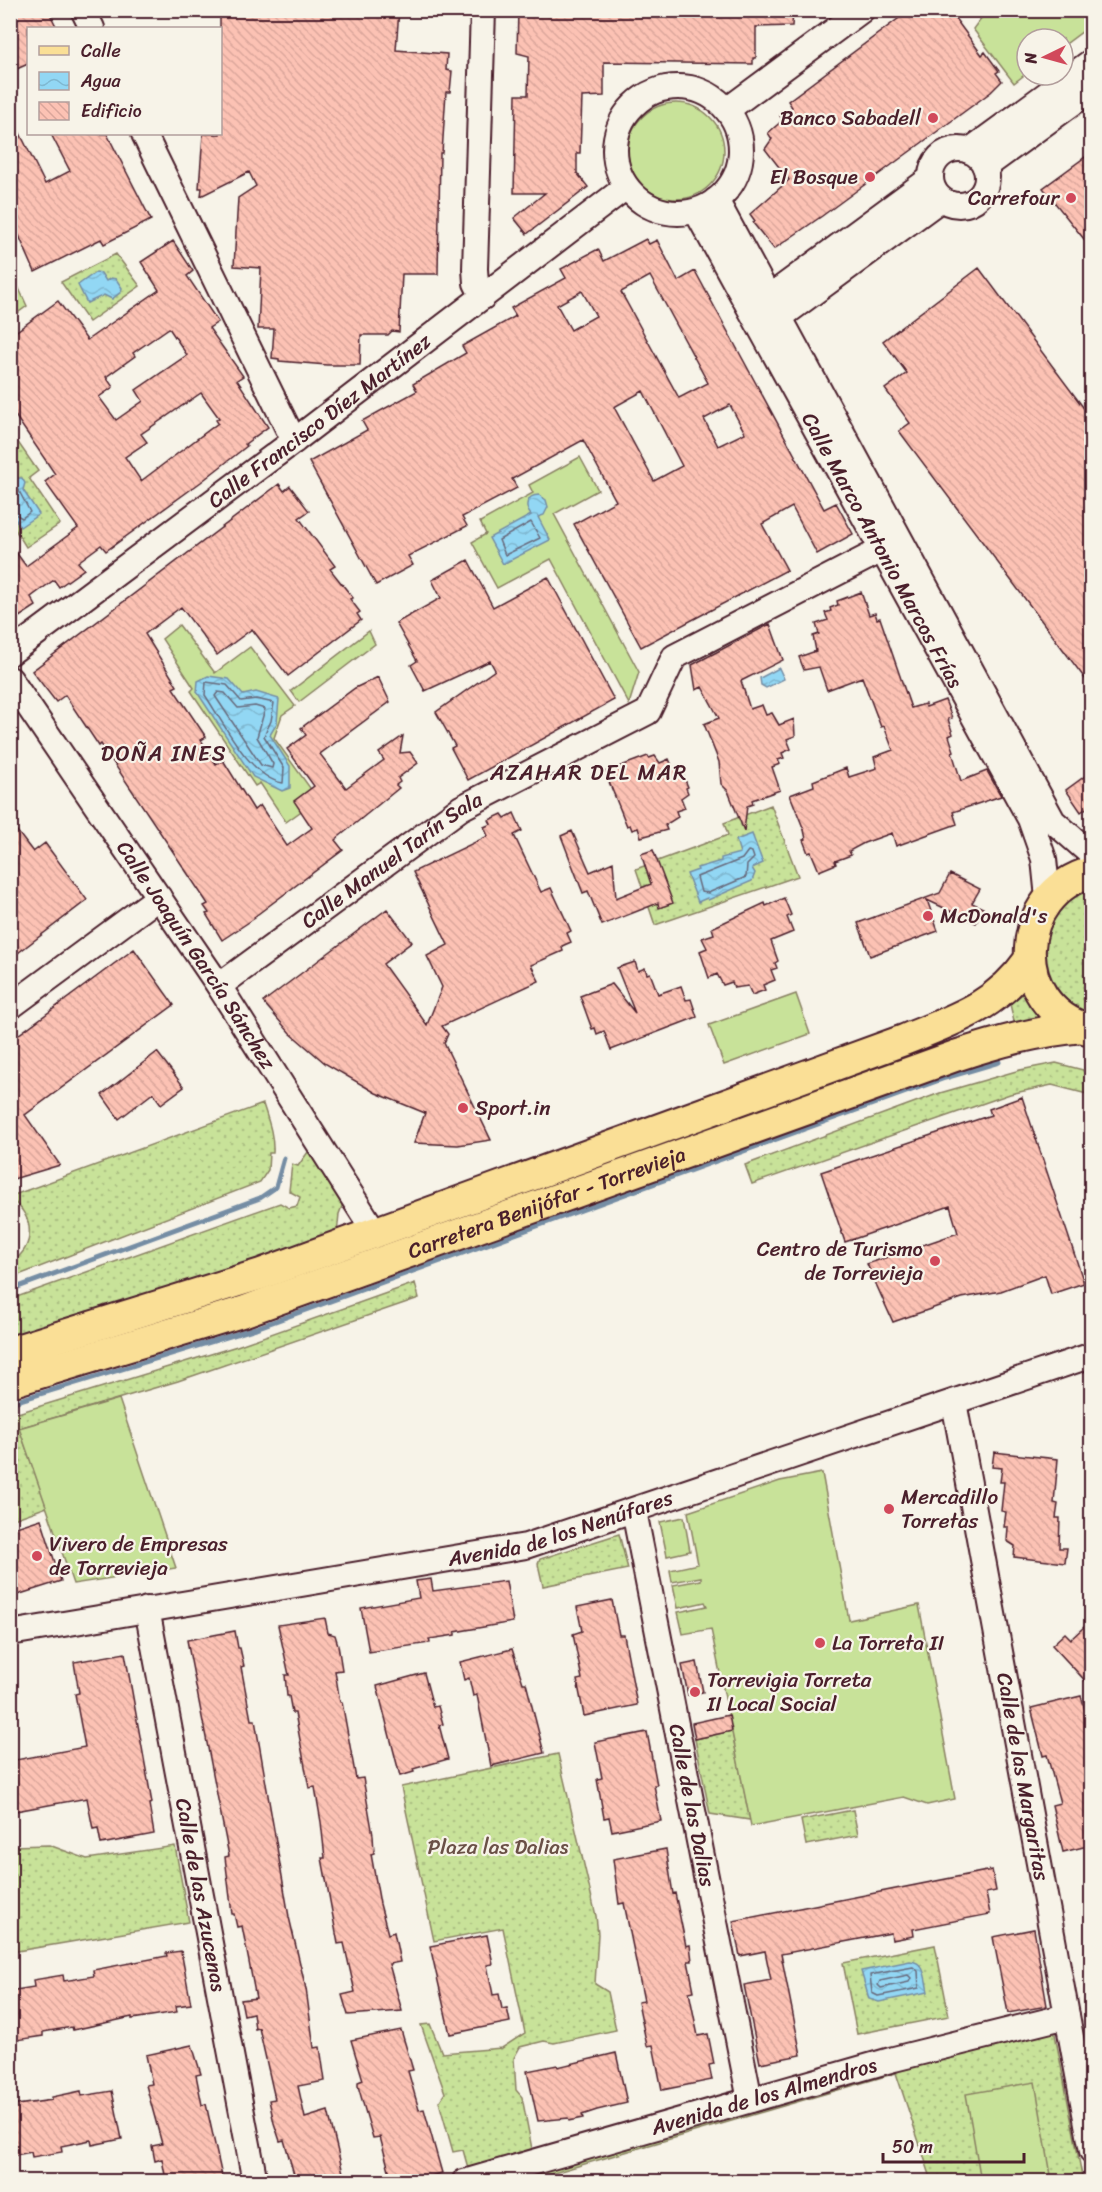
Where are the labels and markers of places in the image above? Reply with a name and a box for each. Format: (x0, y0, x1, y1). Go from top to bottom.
place label: Banco Sabadell (780, 99, 922, 137)
marker: Banco Sabadell (926, 111, 940, 125)
place label: El Bosque (770, 158, 858, 196)
marker: El Bosque (863, 170, 877, 184)
place label: Carrefour (968, 179, 1060, 217)
marker: Carrefour (1064, 191, 1078, 205)
place label: McDonald's (940, 897, 1048, 935)
marker: McDonald's (921, 909, 935, 923)
place label: Sport.in (475, 1089, 550, 1127)
marker: Sport.in (456, 1101, 470, 1115)
place label: Centro de Turismo de Torrevieja (757, 1230, 923, 1292)
marker: Centro de Turismo de Torrevieja (928, 1254, 942, 1268)
place label: Mercadillo Torretas (901, 1478, 998, 1540)
marker: Mercadillo Torretas (882, 1502, 896, 1516)
place label: Vivero de Empresas de Torrevieja (49, 1525, 228, 1587)
marker: Vivero de Empresas de Torrevieja (30, 1549, 44, 1563)
place label: La Torreta II (832, 1624, 945, 1662)
marker: La Torreta II (813, 1636, 827, 1650)
place label: Torrevigia Torreta II Local Social (706, 1661, 872, 1723)
marker: Torrevigia Torreta II Local Social (688, 1685, 702, 1699)

